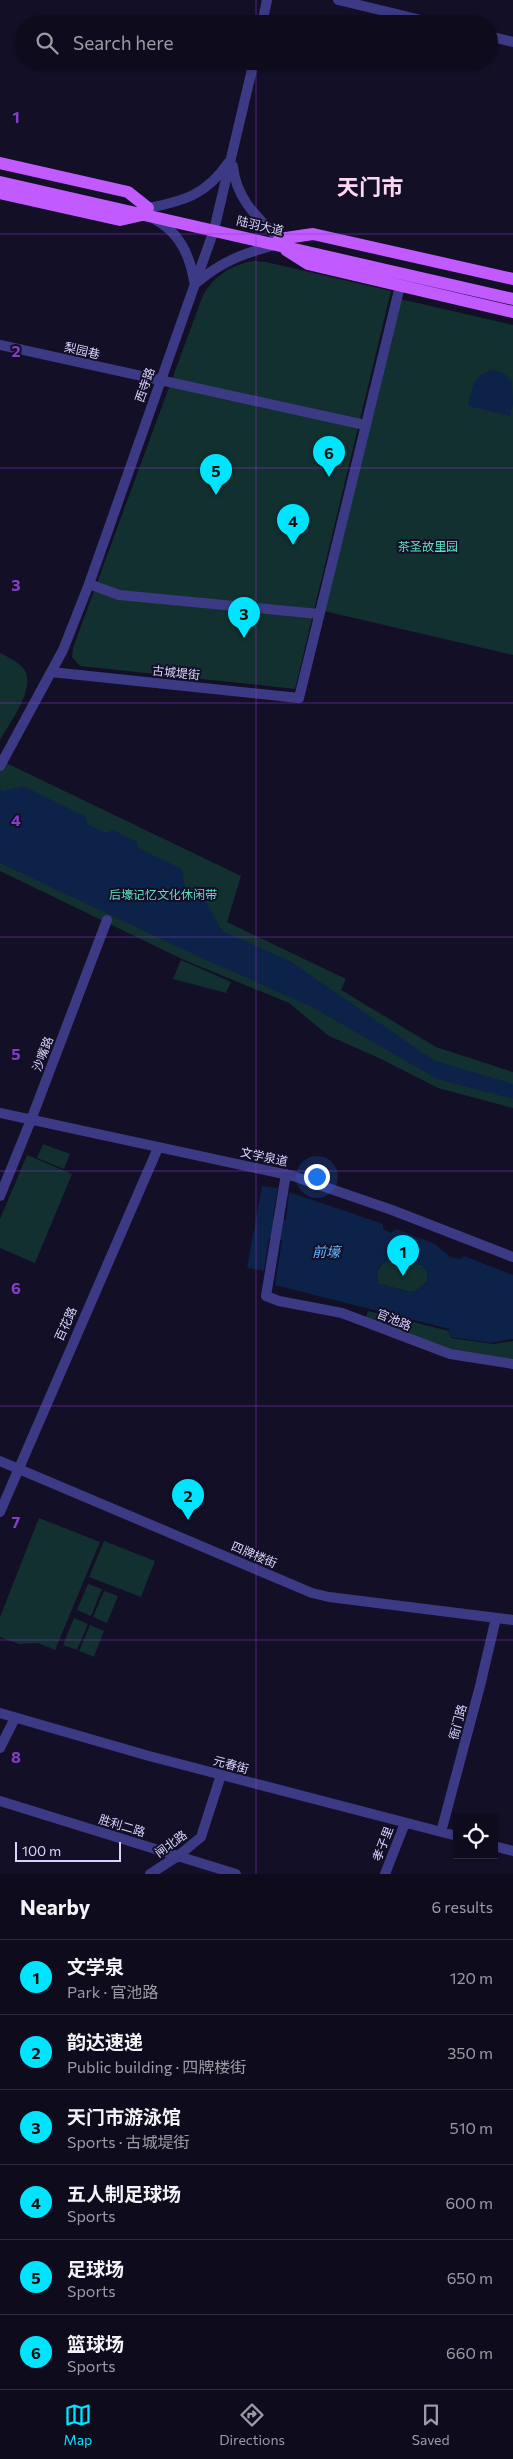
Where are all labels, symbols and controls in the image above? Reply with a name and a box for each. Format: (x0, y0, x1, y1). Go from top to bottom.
search box (15, 15, 498, 70)
icon: search (33, 29, 61, 57)
text: Search here (73, 31, 173, 54)
text: 1 (12, 107, 20, 126)
district label: 天门市 (337, 173, 403, 200)
street label: 陆羽大道 (235, 213, 285, 237)
street label: 梨园巷 (63, 339, 101, 361)
text: 2 (11, 341, 21, 360)
street label: 西寺路 (132, 365, 157, 404)
pin: 6 (313, 436, 345, 477)
pin: 5 (200, 454, 232, 495)
pin: 4 (277, 504, 309, 545)
park label: 茶圣故里园 (398, 539, 458, 553)
text: 3 (11, 575, 21, 594)
pin: 3 (228, 597, 260, 638)
street label: 古城堤街 (151, 663, 201, 681)
text: 4 (11, 810, 21, 829)
park label: 后壕记忆文化休闲带 (109, 887, 217, 901)
street label: 沙嘴路 (29, 1034, 55, 1073)
text: 5 (11, 1044, 21, 1063)
street label: 文学泉道 (239, 1144, 289, 1168)
your location (304, 1164, 330, 1190)
pin: 1 (387, 1235, 419, 1276)
water label: 前壕 (312, 1243, 343, 1260)
text: 6 (11, 1278, 21, 1297)
street label: 百花路 (51, 1304, 79, 1343)
street label: 官池路 (375, 1306, 414, 1333)
pin: 2 (172, 1479, 204, 1520)
text: 7 (12, 1512, 21, 1531)
street label: 四牌楼街 (230, 1538, 279, 1570)
street label: 衙门路 (446, 1703, 468, 1741)
text: 8 (11, 1747, 21, 1766)
street label: 元春街 (212, 1753, 250, 1775)
street label: 胜利二路 (97, 1811, 147, 1839)
map controls (453, 1814, 498, 1859)
button: locate (453, 1814, 498, 1859)
street label: 孝子里 (369, 1824, 395, 1863)
street label: 闸北路 (152, 1827, 189, 1859)
scale bar (15, 1839, 121, 1862)
text: 100 m (22, 1842, 61, 1859)
text: Nearby (20, 1894, 90, 1919)
text: 6 results (432, 1897, 493, 1916)
text: 文学泉 (67, 1955, 124, 1978)
text: 1 (32, 1968, 40, 1987)
text: 120 m (450, 1968, 493, 1987)
text: Park · 官池路 (67, 1982, 158, 2001)
text: 韵达速递 (67, 2030, 143, 2053)
text: 2 (31, 2043, 41, 2062)
text: 350 m (447, 2043, 493, 2062)
text: Public building · 四牌楼街 (67, 2057, 246, 2076)
text: 天门市游泳馆 (67, 2105, 181, 2128)
text: 3 (31, 2118, 41, 2137)
text: 510 m (450, 2118, 493, 2137)
text: Sports · 古城堤街 (67, 2132, 190, 2151)
text: 五人制足球场 (67, 2182, 181, 2205)
text: 4 (31, 2193, 41, 2212)
text: 600 m (445, 2193, 493, 2212)
text: Sports (67, 2206, 116, 2225)
text: 足球场 (67, 2257, 124, 2280)
text: 5 (31, 2268, 41, 2287)
text: 650 m (447, 2268, 493, 2287)
text: Sports (67, 2281, 116, 2300)
text: 篮球场 (67, 2332, 124, 2355)
text: 6 (31, 2343, 41, 2362)
text: 660 m (446, 2343, 493, 2362)
text: Sports (67, 2356, 116, 2375)
tab: Map (63, 2401, 92, 2448)
tab: Directions (219, 2401, 285, 2448)
tab: Saved (412, 2401, 450, 2448)

